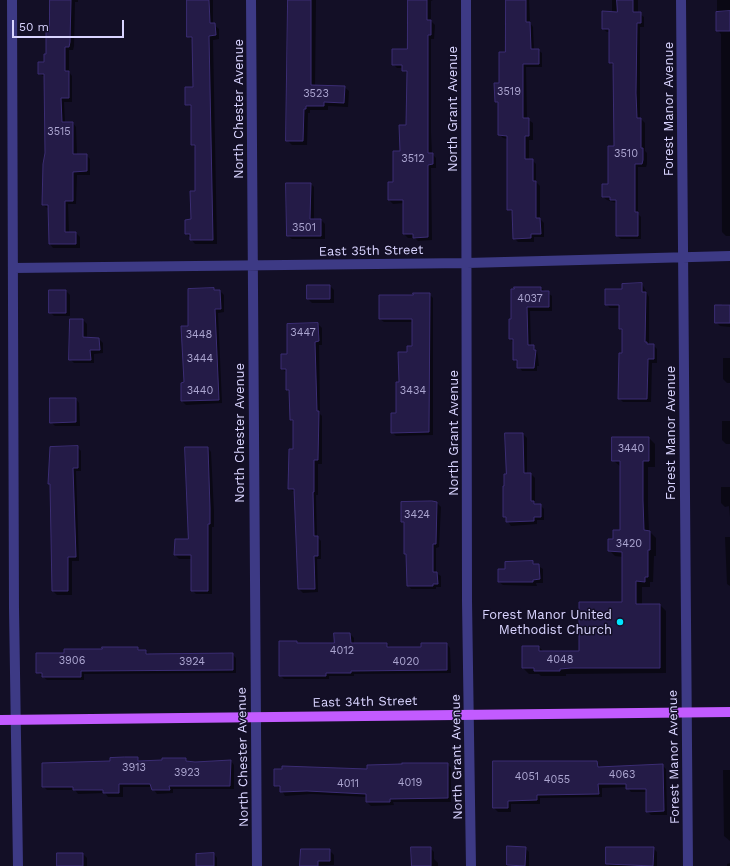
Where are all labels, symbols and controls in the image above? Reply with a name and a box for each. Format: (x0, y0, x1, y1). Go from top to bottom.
scale bar (14, 12, 126, 38)
text: 50 m (19, 20, 49, 34)
street label: North Chester Avenue (231, 39, 247, 179)
street label: Forest Manor Avenue (661, 42, 677, 176)
street label: North Grant Avenue (445, 46, 461, 172)
house number: 3519 (497, 85, 521, 99)
house number: 3523 (303, 87, 329, 101)
house number: 3515 (47, 125, 71, 139)
house number: 3510 (614, 147, 638, 161)
house number: 3512 (401, 152, 425, 166)
house number: 3501 (292, 221, 316, 235)
street label: East 35th Street (319, 242, 423, 260)
house number: 4037 (517, 292, 543, 306)
house number: 3447 (290, 326, 316, 340)
house number: 3448 (186, 328, 212, 342)
house number: 3444 (187, 352, 213, 366)
street label: North Chester Avenue (232, 363, 248, 503)
street label: Forest Manor Avenue (663, 366, 679, 500)
street label: North Grant Avenue (446, 370, 462, 496)
house number: 3440 (187, 384, 213, 398)
house number: 3434 (400, 384, 426, 398)
house number: 3440 (618, 442, 644, 456)
house number: 3424 (404, 508, 430, 522)
house number: 3420 (616, 537, 642, 551)
place label: Forest Manor United Methodist Church (482, 607, 612, 638)
marker: Forest Manor United Methodist Church (615, 617, 625, 627)
house number: 4012 (330, 644, 354, 658)
house number: 4048 (546, 653, 574, 667)
house number: 3906 (59, 654, 85, 668)
house number: 3924 (179, 655, 205, 669)
house number: 4020 (393, 655, 419, 669)
street label: North Chester Avenue (234, 687, 252, 827)
street label: Forest Manor Avenue (665, 690, 683, 824)
street label: East 34th Street (312, 693, 418, 711)
street label: North Grant Avenue (448, 694, 466, 820)
house number: 3913 (122, 761, 146, 775)
house number: 3923 (174, 766, 200, 780)
house number: 4063 (609, 768, 635, 782)
house number: 4051 (515, 770, 539, 784)
house number: 4055 (544, 773, 570, 787)
house number: 4019 (398, 776, 422, 790)
house number: 4011 (337, 777, 359, 791)

